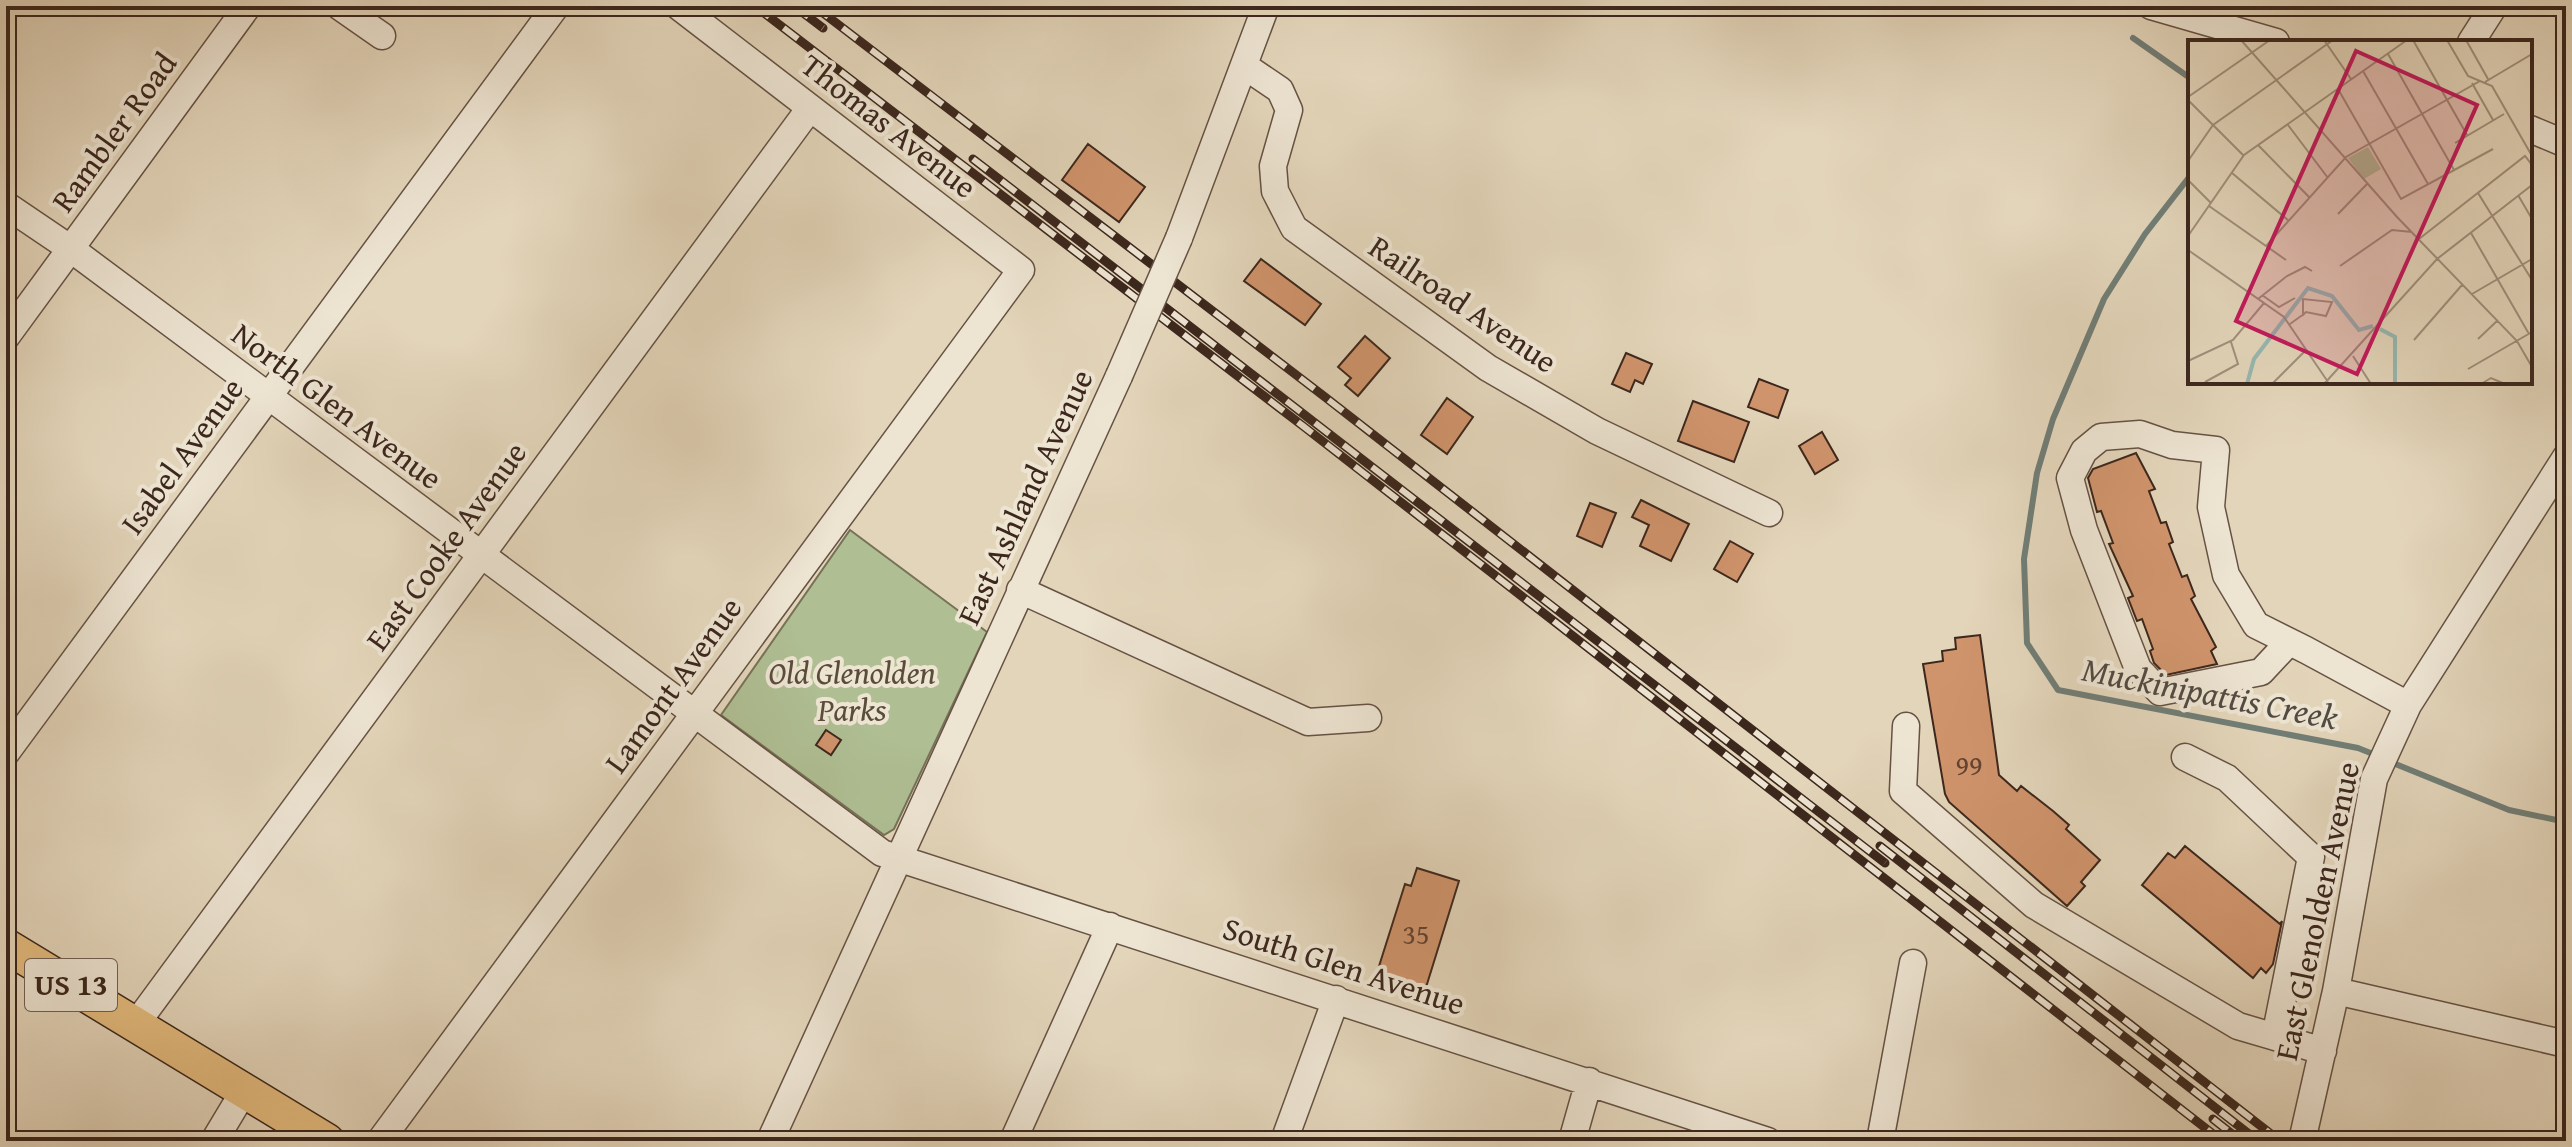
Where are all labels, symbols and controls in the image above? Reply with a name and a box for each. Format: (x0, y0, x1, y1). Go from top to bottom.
inset map (2188, 40, 2532, 384)
street label: Rambler Road (39, 42, 188, 221)
street label: Thomas Avenue (791, 42, 987, 209)
street label: Railroad Avenue (1360, 223, 1567, 384)
street label: North Glen Avenue (222, 311, 452, 500)
street label: East Ashland Avenue (945, 361, 1104, 632)
street label: Isabel Avenue (109, 368, 255, 544)
street label: East Cooke Avenue (354, 431, 538, 660)
street label: Lamont Avenue (593, 587, 753, 783)
water label: Muckinipattis Creek (2078, 644, 2342, 741)
park label: Old Glenolden Parks (768, 649, 936, 733)
house number: 99 (1956, 744, 1982, 785)
street label: East Glenolden Avenue (2262, 757, 2371, 1064)
street label: South Glen Avenue (1217, 904, 1471, 1027)
house number: 35 (1403, 913, 1429, 954)
road number: US 13 (25, 959, 117, 1011)

